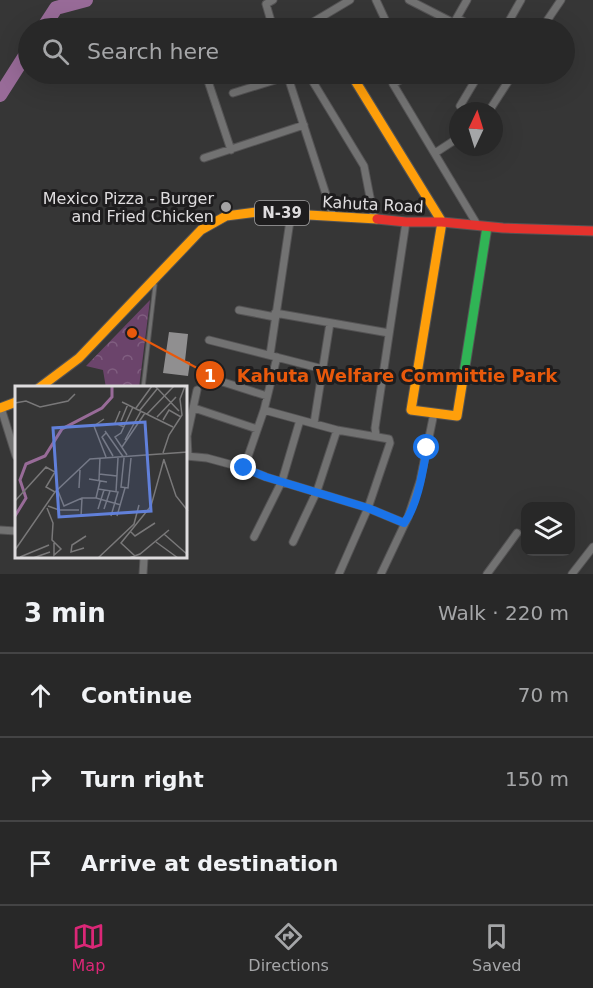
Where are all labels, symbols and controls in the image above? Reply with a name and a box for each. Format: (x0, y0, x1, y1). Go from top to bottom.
search box (18, 18, 575, 84)
icon: search (39, 35, 72, 68)
text: Search here (87, 39, 219, 64)
north arrow (449, 102, 503, 156)
place label: Mexico Pizza - Burger and Fried Chicken (43, 189, 214, 226)
street label: Kahuta Road (322, 192, 424, 217)
marker: Mexico Pizza - Burger and Fried Chicken (219, 200, 233, 214)
road number: N-39 (255, 201, 309, 225)
callout: Kahuta Welfare Committie Park (195, 357, 569, 393)
text: 1 (204, 365, 216, 386)
text: Kahuta Welfare Committie Park (237, 365, 558, 386)
inset map (15, 386, 188, 559)
route start (413, 434, 439, 460)
route end (230, 454, 256, 480)
map controls (521, 502, 575, 556)
button: layers (521, 502, 575, 556)
text: 3 min (24, 598, 106, 628)
text: Walk · 220 m (438, 601, 569, 625)
icon: ahead (24, 679, 57, 712)
text: Continue (81, 683, 192, 708)
text: 70 m (518, 683, 569, 707)
icon: right (24, 763, 57, 796)
text: Turn right (81, 767, 204, 792)
text: 150 m (505, 767, 569, 791)
icon: arrive (24, 847, 57, 880)
text: Arrive at destination (81, 851, 338, 876)
tab: Map (72, 920, 105, 975)
tab: Directions (248, 920, 329, 975)
tab: Saved (472, 920, 521, 975)

